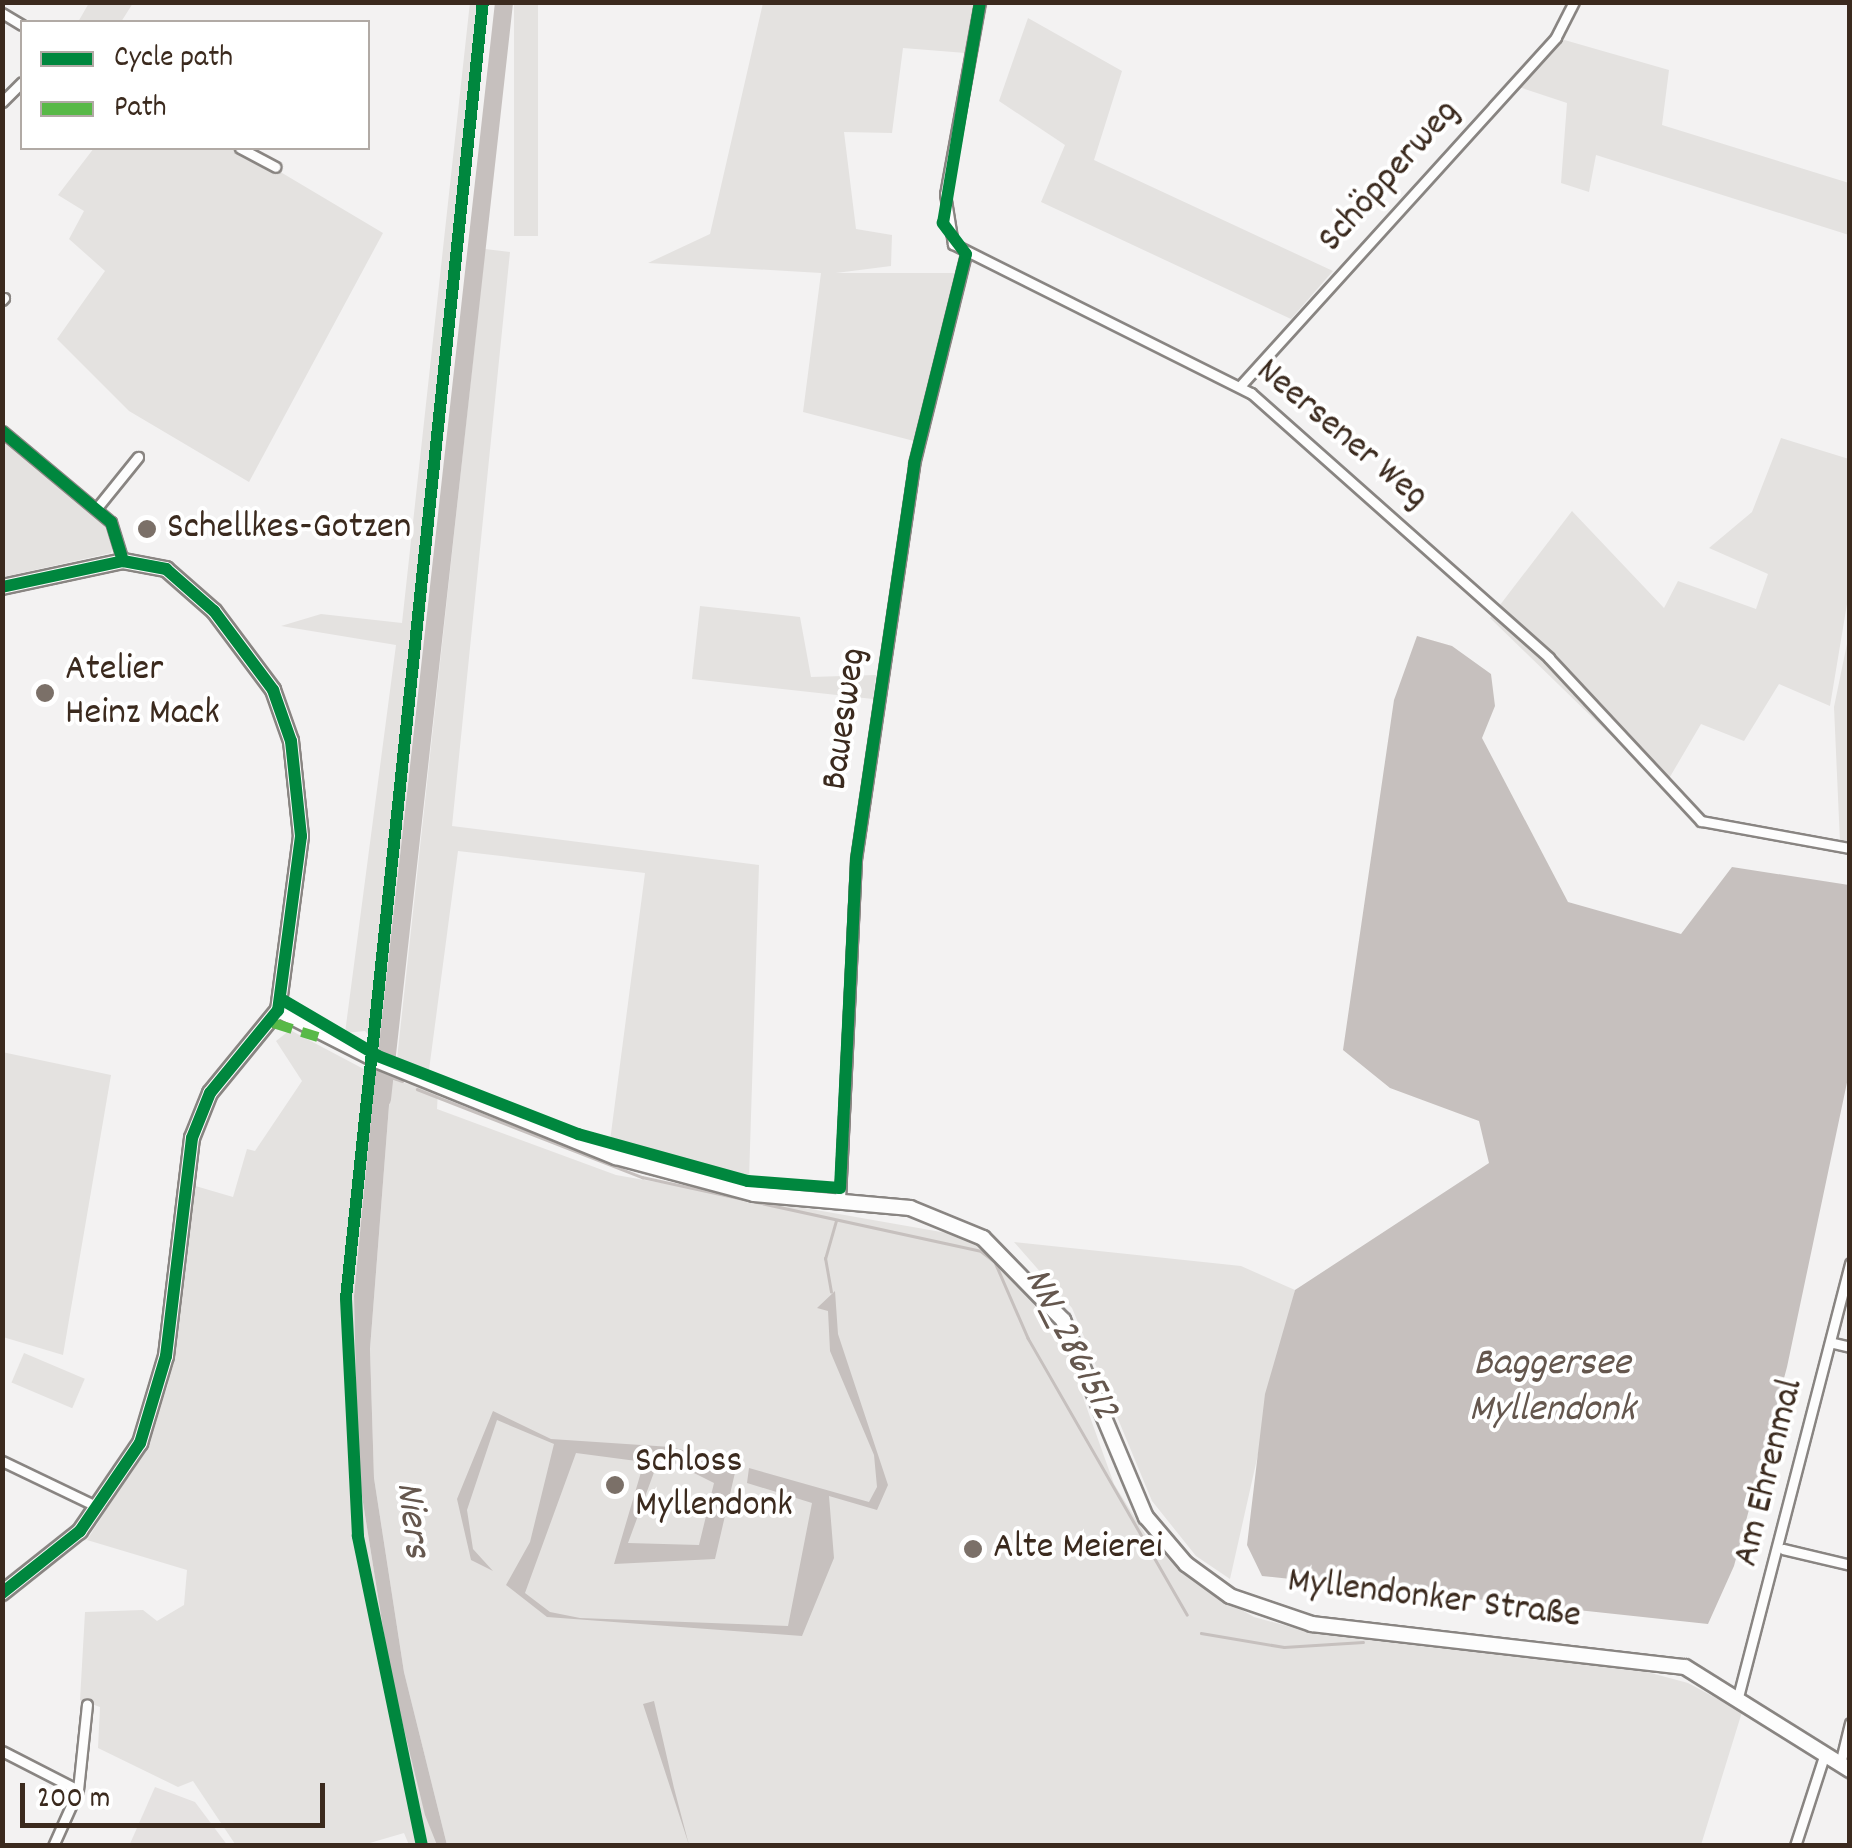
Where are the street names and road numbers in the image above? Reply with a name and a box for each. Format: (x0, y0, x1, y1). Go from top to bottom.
street label: Schöpperweg (1309, 91, 1471, 263)
street label: Neersener Weg (1245, 350, 1437, 520)
street label: Bauesweg (813, 645, 879, 793)
street label: Am Ehrenmal (1725, 1375, 1815, 1571)
street label: Myllendonker Straße (1285, 1559, 1583, 1641)

